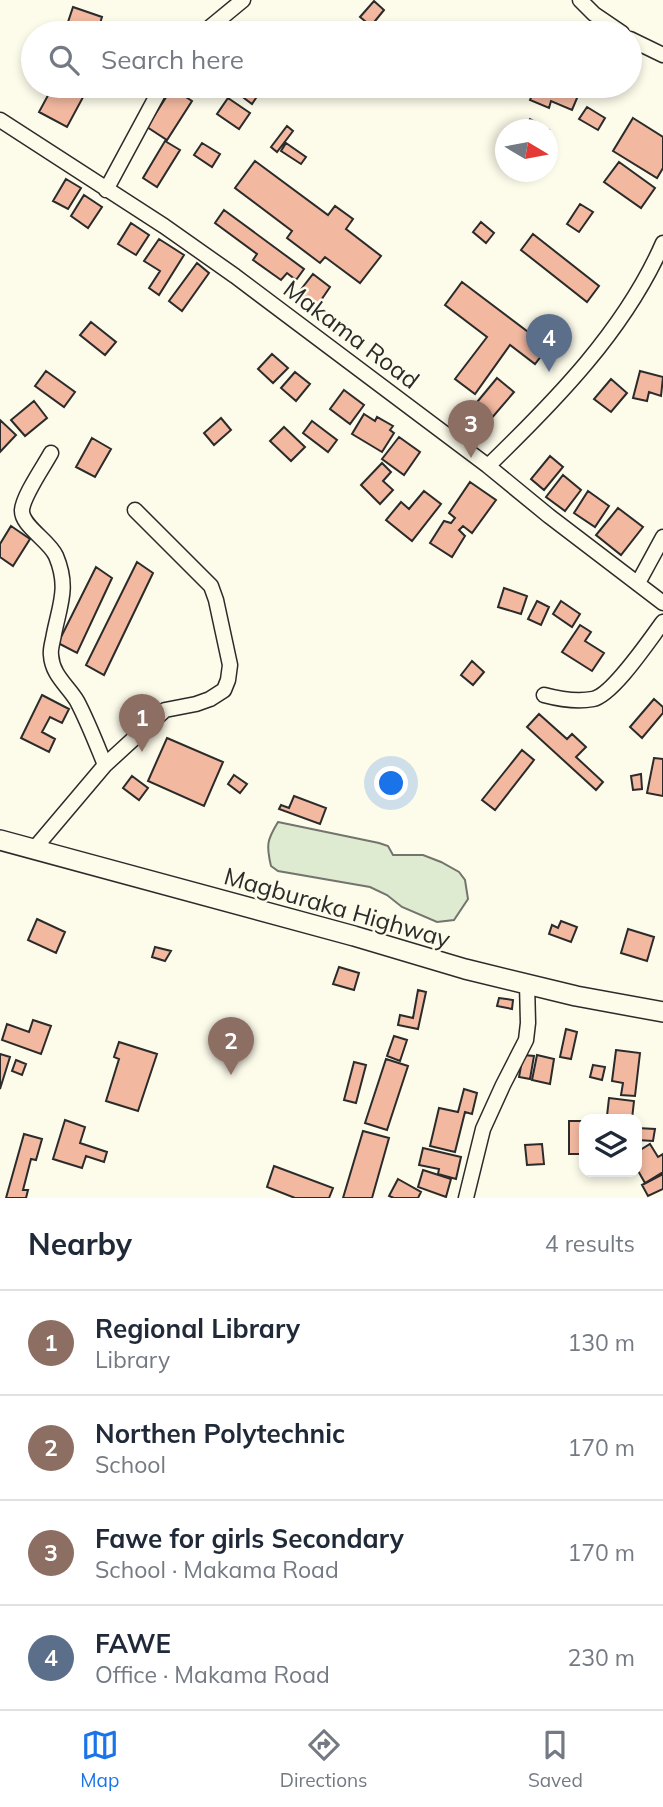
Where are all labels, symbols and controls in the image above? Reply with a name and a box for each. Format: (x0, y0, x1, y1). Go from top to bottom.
search box (21, 21, 642, 98)
icon: search (45, 41, 83, 79)
text: Search here (101, 43, 244, 76)
north arrow (495, 119, 558, 182)
street label: Makama Road (278, 273, 425, 395)
pin: 4 (526, 314, 572, 372)
pin: 3 (448, 400, 494, 458)
pin: 1 (119, 694, 165, 752)
your location (374, 766, 408, 800)
street label: Magburaka Highway (221, 860, 454, 954)
pin: 2 (208, 1017, 254, 1075)
map controls (579, 1114, 642, 1177)
button: layers (579, 1114, 642, 1177)
text: Nearby (28, 1225, 132, 1263)
text: 4 results (545, 1229, 635, 1258)
text: Regional Library (95, 1312, 300, 1345)
text: 1 (44, 1328, 58, 1357)
text: 130 m (567, 1328, 635, 1357)
text: Library (95, 1345, 170, 1374)
text: Northen Polytechnic (95, 1417, 345, 1450)
text: 2 (44, 1433, 58, 1462)
text: 170 m (567, 1433, 635, 1462)
text: School (95, 1450, 166, 1479)
text: Fawe for girls Secondary (95, 1522, 404, 1555)
text: 3 (44, 1538, 58, 1567)
text: 170 m (567, 1538, 635, 1567)
text: School · Makama Road (95, 1555, 339, 1584)
text: FAWE (95, 1627, 171, 1660)
text: 4 (44, 1643, 58, 1672)
text: 230 m (567, 1643, 635, 1672)
text: Office · Makama Road (95, 1660, 330, 1689)
tab: Map (80, 1726, 119, 1792)
tab: Directions (280, 1726, 368, 1792)
tab: Saved (528, 1726, 583, 1792)

